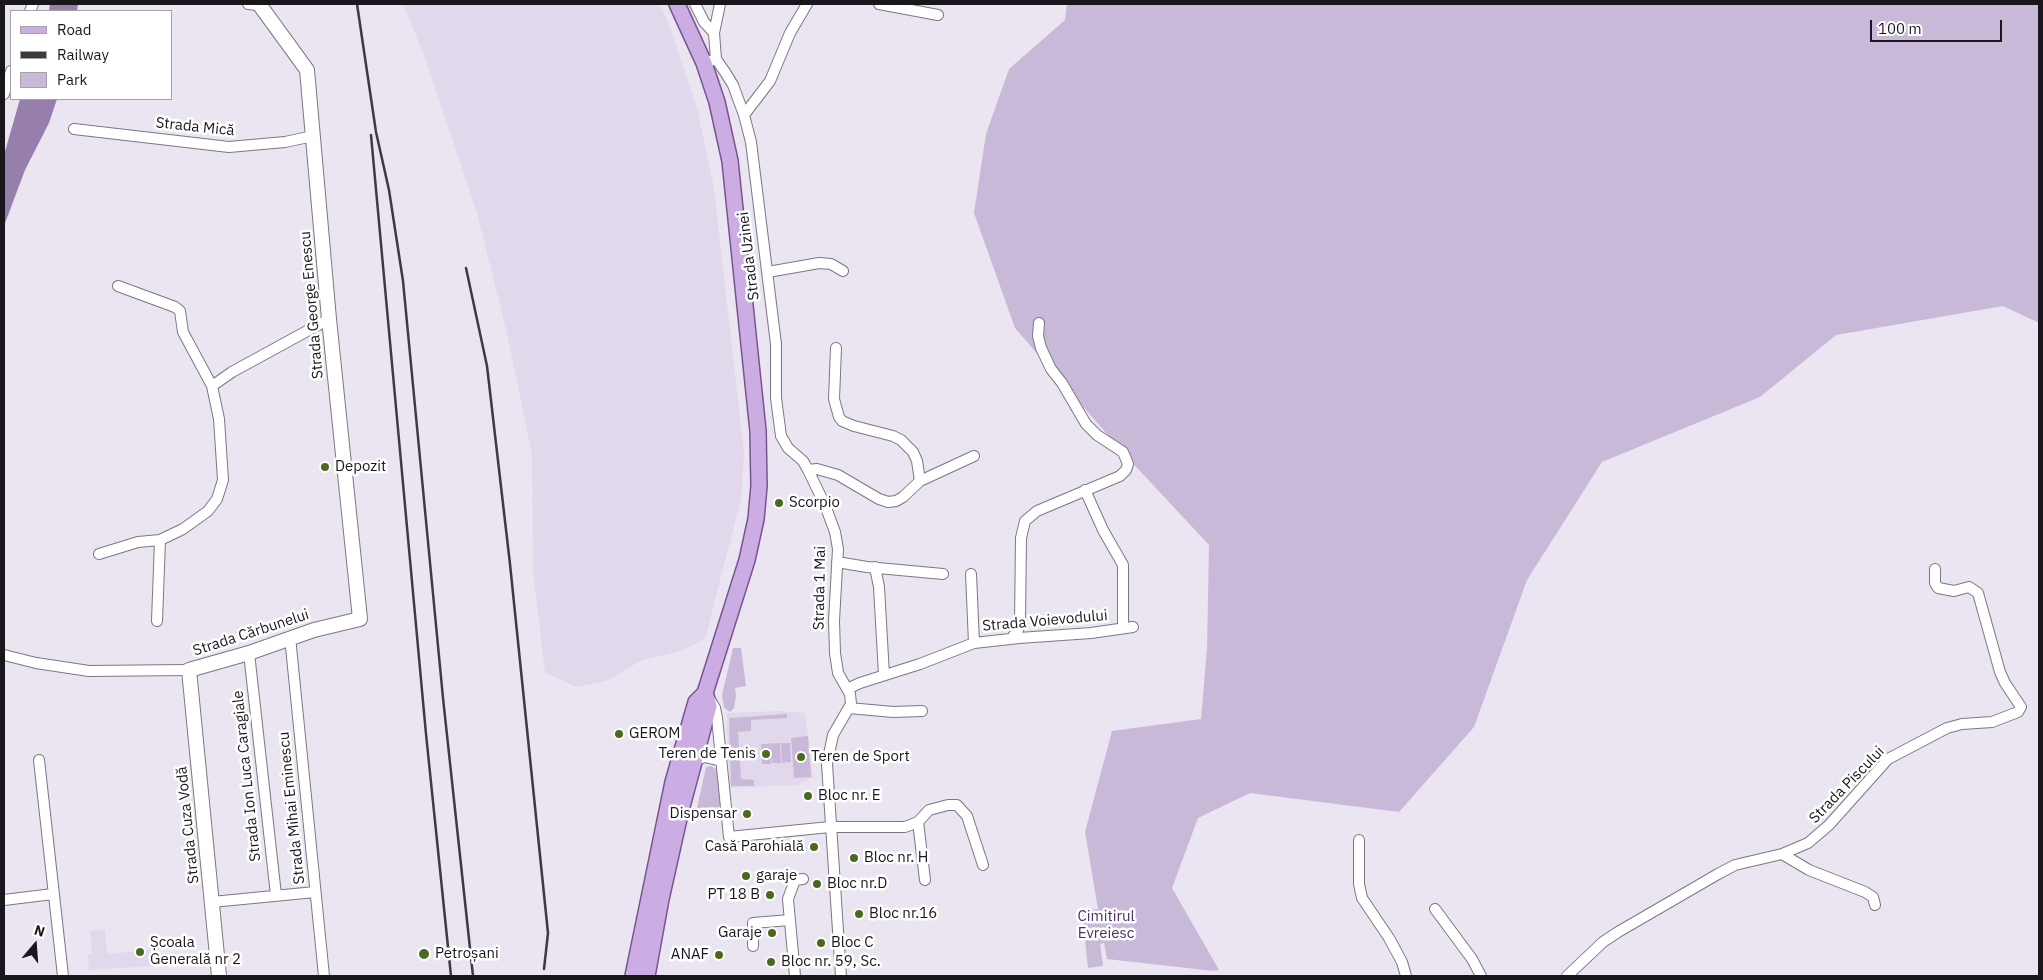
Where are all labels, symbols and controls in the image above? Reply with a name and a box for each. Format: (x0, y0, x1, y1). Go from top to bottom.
legend (10, 10, 172, 100)
scale bar (1873, 10, 2006, 42)
text: 100 m (1878, 19, 1922, 38)
text: Road (57, 20, 92, 39)
text: Railway (57, 45, 109, 64)
text: Park (57, 70, 87, 89)
street label: Strada Mică (155, 114, 235, 140)
street label: Strada Uzinei (735, 211, 763, 301)
street label: Strada George Enescu (297, 230, 327, 380)
place label: Depozit (335, 458, 386, 476)
marker: Depozit (319, 461, 331, 473)
place label: Scorpio (789, 494, 840, 512)
marker: Scorpio (773, 497, 785, 509)
street label: Strada 1 Mai (810, 546, 830, 630)
street label: Strada Cărbunelui (191, 606, 311, 660)
street label: Strada Voievodului (982, 607, 1108, 635)
street label: Strada Ion Luca Caragiale (229, 690, 265, 862)
place label: GEROM (629, 725, 680, 743)
marker: GEROM (613, 728, 625, 740)
street label: Strada Mihai Eminescu (275, 731, 309, 885)
street label: Strada Piscului (1806, 743, 1888, 827)
place label: Teren de Tenis (659, 745, 756, 763)
marker: Teren de Tenis (760, 748, 772, 760)
place label: Teren de Sport (811, 748, 910, 766)
marker: Teren de Sport (795, 751, 807, 763)
street label: Strada Cuza Vodă (173, 765, 203, 885)
place label: Bloc nr. E (818, 787, 881, 805)
marker: Bloc nr. E (802, 790, 814, 802)
place label: Dispensar (670, 805, 737, 823)
marker: Dispensar (741, 808, 753, 820)
place label: Casă Parohială (705, 838, 804, 856)
marker: Casă Parohială (808, 841, 820, 853)
place label: Bloc nr. H (864, 849, 928, 867)
marker: Bloc nr. H (848, 852, 860, 864)
place label: garaje (756, 867, 797, 885)
marker: garaje (740, 870, 752, 882)
place label: Bloc nr.D (827, 875, 887, 893)
marker: Bloc nr.D (811, 878, 823, 890)
place label: PT 18 B (707, 886, 760, 904)
marker: PT 18 B (764, 889, 776, 901)
place label: Bloc nr.16 (869, 905, 937, 923)
marker: Bloc nr.16 (853, 908, 865, 920)
park label: Cimitirul Evreiesc (1077, 908, 1135, 943)
north arrow (10, 920, 60, 970)
text: N (32, 921, 47, 941)
place label: Garaje (718, 924, 762, 942)
marker: Garaje (766, 927, 778, 939)
place label: Școala Generală nr 2 (150, 934, 241, 969)
place label: Bloc C (831, 934, 874, 952)
marker: Bloc C (815, 937, 827, 949)
place label: Petroșani (435, 945, 499, 963)
marker: Școala Generală nr 2 (134, 946, 146, 958)
place label: ANAF (671, 946, 709, 964)
marker: Petroșani (417, 947, 431, 961)
marker: ANAF (713, 949, 725, 961)
place label: Bloc nr. 59, Sc. (781, 953, 881, 971)
marker: Bloc nr. 59, Sc. (765, 956, 777, 968)

